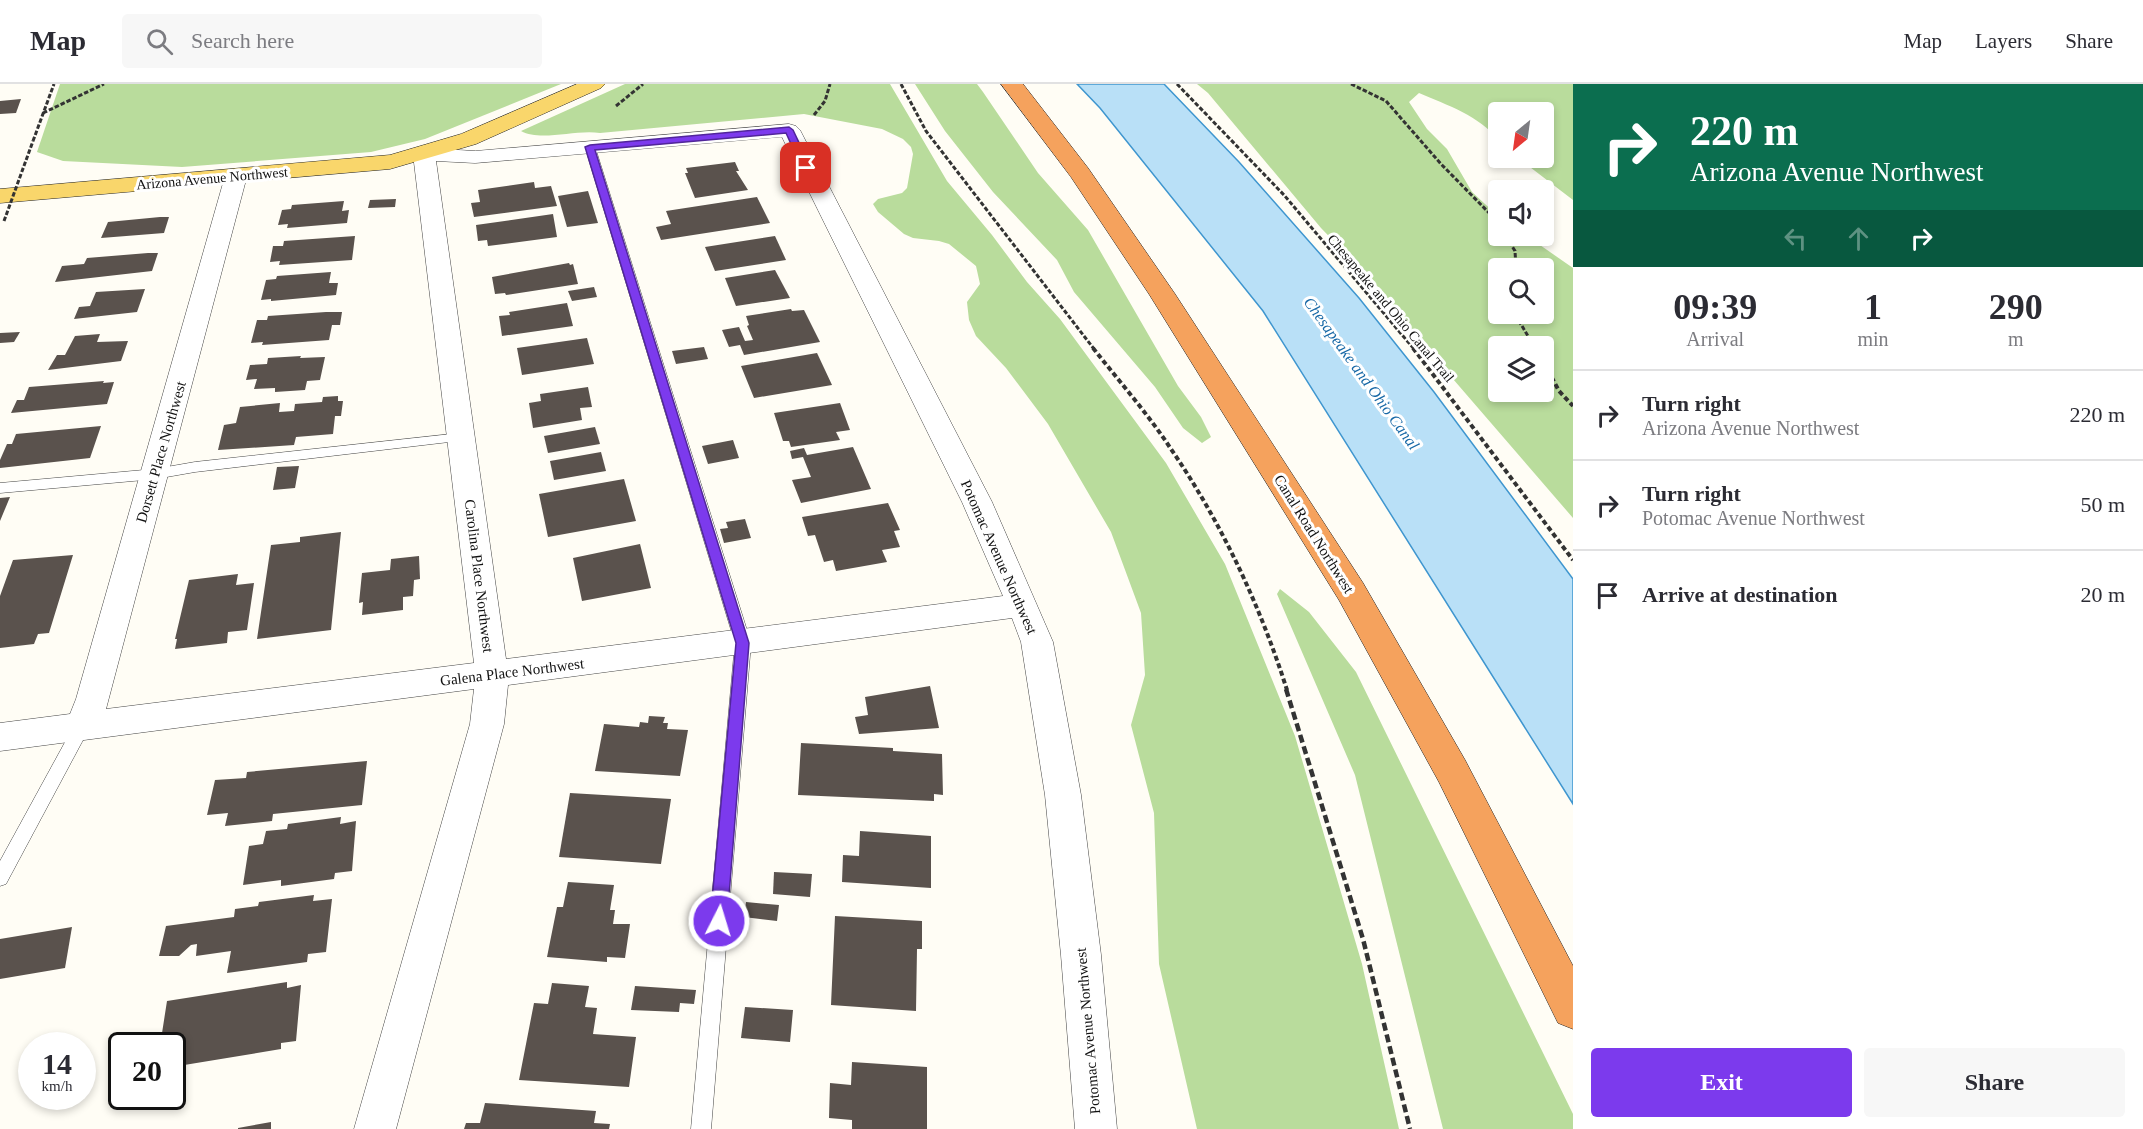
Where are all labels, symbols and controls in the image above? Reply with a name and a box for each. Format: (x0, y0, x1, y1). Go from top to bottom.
search box (122, 14, 542, 68)
text: Map (30, 25, 86, 56)
icon: search (143, 25, 176, 58)
text: Search here (191, 28, 294, 53)
text: Map (1904, 29, 1942, 53)
text: Layers (1975, 29, 2032, 53)
text: Share (2065, 29, 2113, 53)
north arrow (1488, 102, 1554, 168)
map controls (1488, 102, 1554, 402)
icon: right (1591, 108, 1669, 186)
text: 220 m (1690, 108, 1799, 154)
pin (780, 142, 831, 193)
icon: arrive (789, 151, 822, 184)
text: Arizona Avenue Northwest (1690, 157, 1983, 187)
street label: Arizona Avenue Northwest (136, 164, 289, 193)
button: sound (1488, 180, 1554, 246)
icon: left (1779, 222, 1812, 255)
icon: ahead (1842, 222, 1875, 255)
icon: right (1905, 222, 1938, 255)
street label: Chesapeake and Ohio Canal Trail (1324, 230, 1458, 386)
button: search (1488, 258, 1554, 324)
text: 09:39 (1673, 287, 1757, 327)
text: 1 (1864, 287, 1882, 327)
text: 290 (1989, 287, 2043, 327)
water label: Chesapeake and Ohio Canal (1300, 293, 1424, 453)
text: Arrival (1686, 328, 1744, 350)
text: min (1857, 328, 1889, 350)
text: m (2008, 328, 2024, 350)
button: layers (1488, 336, 1554, 402)
street label: Dorsett Place Northwest (133, 379, 189, 525)
text: Turn right (1642, 391, 1741, 416)
icon: right (1591, 399, 1624, 432)
text: 220 m (2069, 402, 2125, 427)
text: Arizona Avenue Northwest (1642, 417, 1859, 439)
street label: Canal Road Northwest (1271, 472, 1357, 597)
street label: Potomac Avenue Northwest (958, 477, 1041, 637)
text: Turn right (1642, 481, 1741, 506)
icon: right (1591, 489, 1624, 522)
text: 50 m (2080, 492, 2125, 517)
street label: Carolina Place Northwest (462, 499, 496, 654)
text: Potomac Avenue Northwest (1642, 507, 1865, 529)
icon: arrive (1591, 579, 1624, 612)
text: Arrive at destination (1642, 582, 1838, 607)
text: 20 m (2080, 582, 2125, 607)
street label: Galena Place Northwest (439, 655, 586, 689)
position arrow (687, 889, 751, 953)
street label: Potomac Avenue Northwest (1073, 946, 1103, 1115)
speed limit sign: 20 (108, 1032, 186, 1110)
text: 14 (42, 1047, 72, 1080)
button: Exit (1591, 1048, 1852, 1117)
button: Share (1864, 1048, 2125, 1117)
text: km/h (42, 1078, 72, 1094)

